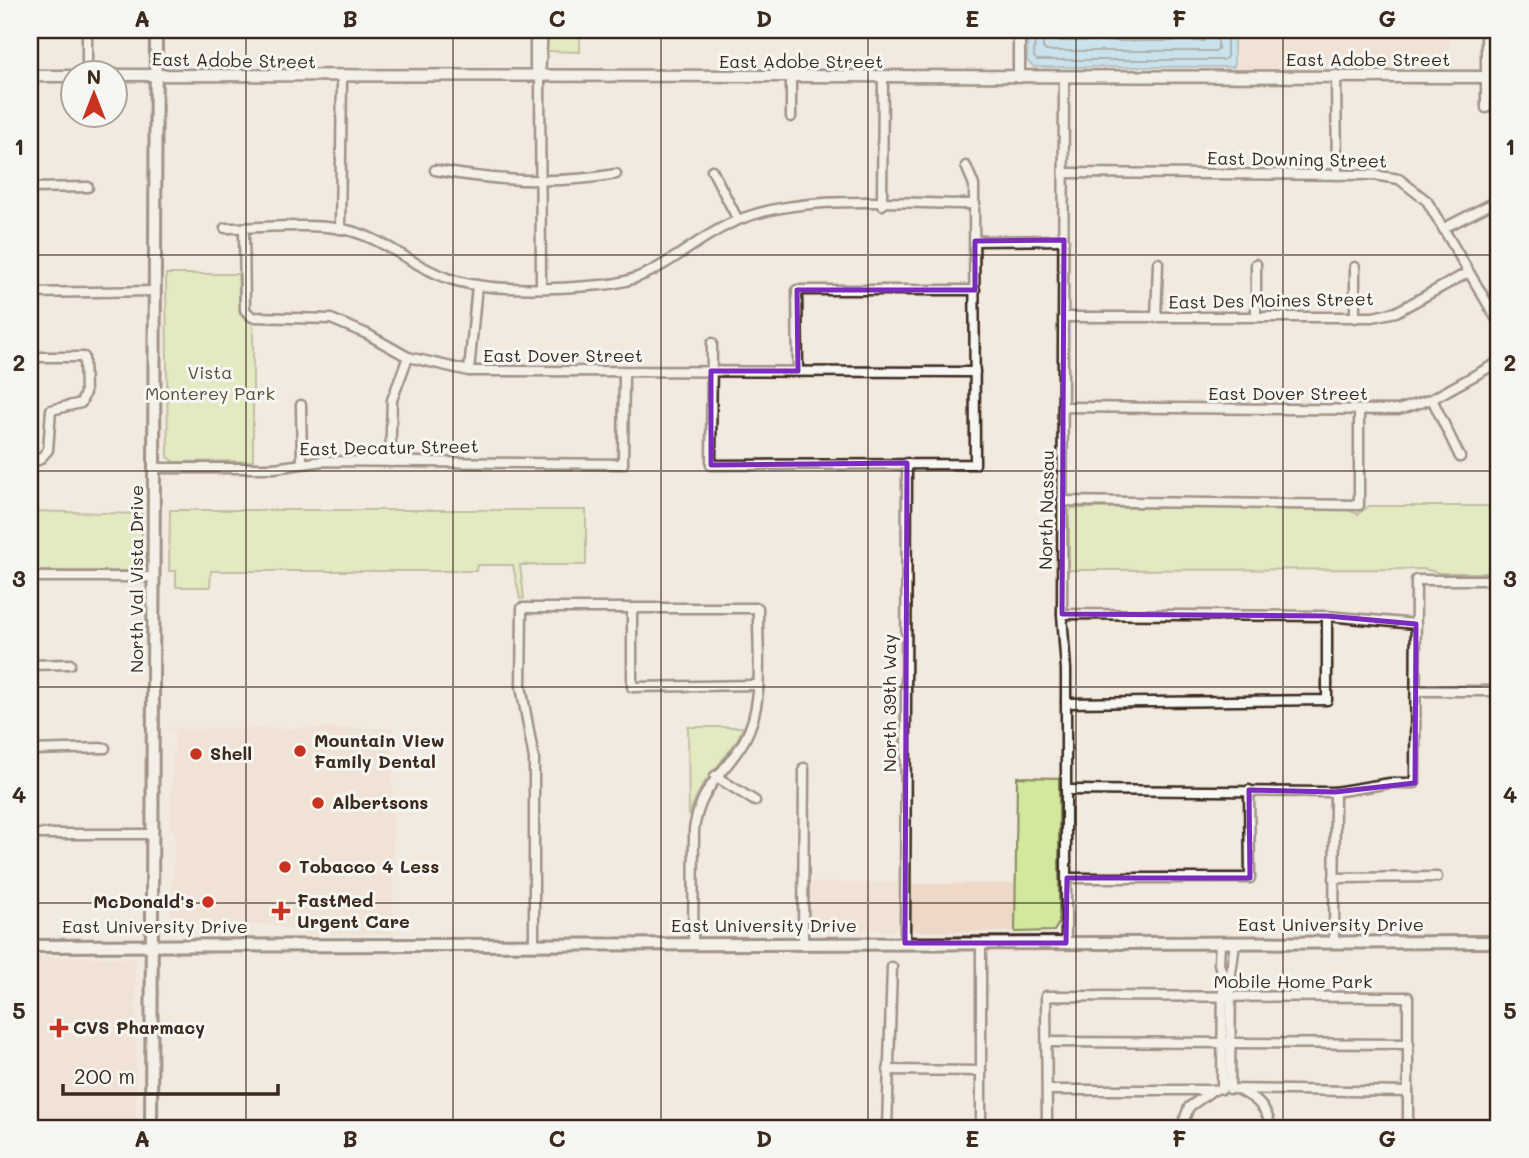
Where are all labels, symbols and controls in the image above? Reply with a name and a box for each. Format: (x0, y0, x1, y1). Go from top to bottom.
text: A (134, 3, 150, 33)
text: B (342, 3, 358, 33)
text: C (548, 3, 566, 33)
text: D (756, 3, 772, 33)
text: E (965, 3, 979, 33)
text: F (1172, 3, 1186, 33)
text: G (1378, 3, 1396, 33)
street label: East Adobe Street (152, 47, 316, 73)
street label: East Adobe Street (1286, 47, 1450, 71)
street label: East Adobe Street (719, 49, 883, 73)
north arrow (60, 60, 130, 130)
text: N (87, 64, 101, 89)
text: 1 (14, 131, 24, 161)
text: 1 (1505, 131, 1515, 161)
street label: East Downing Street (1207, 145, 1387, 173)
street label: East Des Moines Street (1168, 286, 1374, 314)
street label: East Dover Street (483, 343, 643, 367)
text: 2 (13, 347, 25, 377)
text: 2 (1504, 347, 1516, 377)
park label: Vista Monterey Park (145, 360, 275, 405)
street label: East Dover Street (1208, 381, 1368, 405)
street label: East Decatur Street (299, 433, 479, 461)
street label: North Nassau (1033, 450, 1059, 570)
street label: North Val Vista Drive (124, 485, 148, 673)
text: 3 (12, 563, 26, 593)
text: 3 (1503, 563, 1517, 593)
street label: North 39th Way (877, 634, 901, 772)
place label: Mountain View Family Dental (314, 728, 445, 773)
place label: Shell (210, 741, 252, 765)
marker: Mountain View Family Dental (292, 743, 308, 759)
marker: Shell (188, 746, 204, 762)
text: 4 (12, 779, 26, 809)
text: 4 (1503, 779, 1517, 809)
place label: Albertsons (332, 790, 428, 814)
marker: Albertsons (310, 795, 326, 811)
place label: Tobacco 4 Less (299, 854, 439, 878)
marker: Tobacco 4 Less (277, 859, 293, 875)
place label: FastMed Urgent Care (297, 888, 410, 933)
place label: McDonald's (93, 889, 194, 913)
marker: McDonald's (200, 894, 216, 910)
marker: FastMed Urgent Care (271, 901, 291, 921)
street label: East University Drive (1238, 912, 1424, 936)
street label: East University Drive (671, 913, 857, 937)
street label: East University Drive (62, 914, 248, 938)
street label: Mobile Home Park (1214, 969, 1372, 993)
text: 5 (12, 995, 26, 1025)
text: 5 (1503, 995, 1517, 1025)
place label: CVS Pharmacy (73, 1015, 205, 1039)
marker: CVS Pharmacy (51, 1020, 67, 1036)
scale bar (63, 1053, 278, 1097)
text: 200 m (74, 1062, 135, 1089)
text: A (134, 1123, 150, 1153)
text: B (342, 1123, 358, 1153)
text: C (548, 1123, 566, 1153)
text: D (756, 1123, 772, 1153)
text: E (965, 1123, 979, 1153)
text: F (1172, 1123, 1186, 1153)
text: G (1378, 1123, 1396, 1153)

